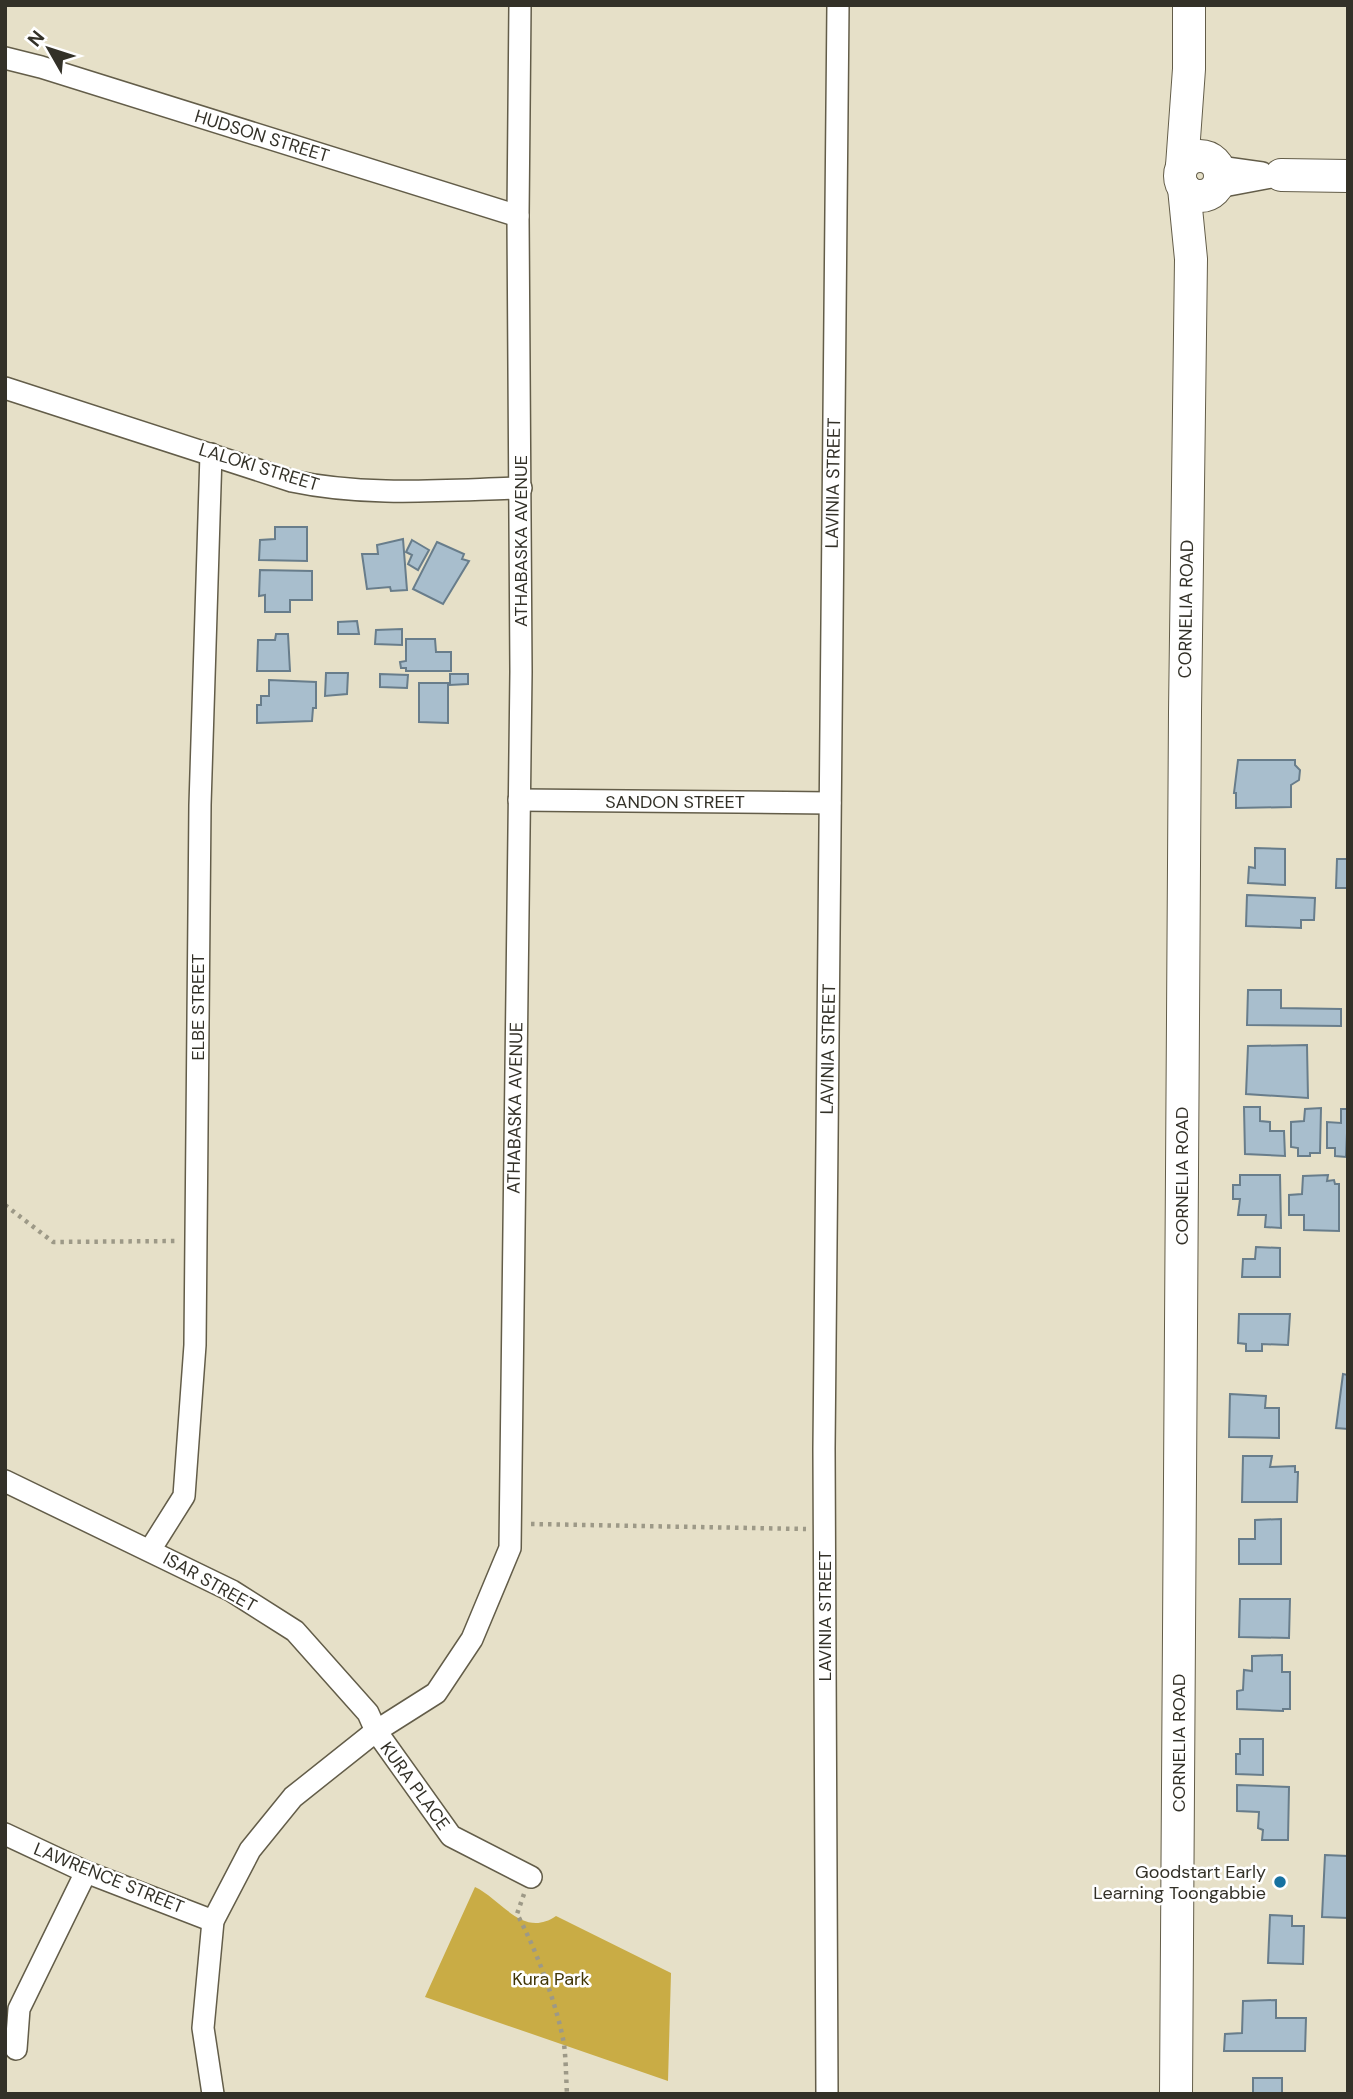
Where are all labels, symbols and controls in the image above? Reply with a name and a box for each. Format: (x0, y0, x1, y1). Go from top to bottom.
north arrow (14, 14, 84, 84)
text: N (22, 25, 50, 52)
street label: HUDSON STREET (192, 104, 332, 168)
street label: LAVINIA STREET (820, 417, 846, 549)
street label: LALOKI STREET (196, 437, 322, 497)
street label: ATHABASKA AVENUE (509, 455, 533, 627)
street label: CORNELIA ROAD (1173, 539, 1199, 679)
street label: SANDON STREET (605, 790, 745, 814)
street label: ELBE STREET (186, 954, 210, 1060)
street label: LAVINIA STREET (815, 983, 841, 1115)
street label: ATHABASKA AVENUE (502, 1022, 528, 1194)
street label: CORNELIA ROAD (1170, 1107, 1194, 1245)
street label: ISAR STREET (159, 1546, 261, 1618)
street label: LAVINIA STREET (813, 1551, 837, 1681)
street label: CORNELIA ROAD (1167, 1674, 1191, 1812)
street label: KURA PLACE (375, 1737, 455, 1835)
street label: LAWRENCE STREET (30, 1837, 188, 1919)
place label: Goodstart Early Learning Toongabbie (1093, 1860, 1266, 1905)
marker: Goodstart Early Learning Toongabbie (1272, 1874, 1288, 1890)
park label: Kura Park (512, 1967, 590, 1991)

